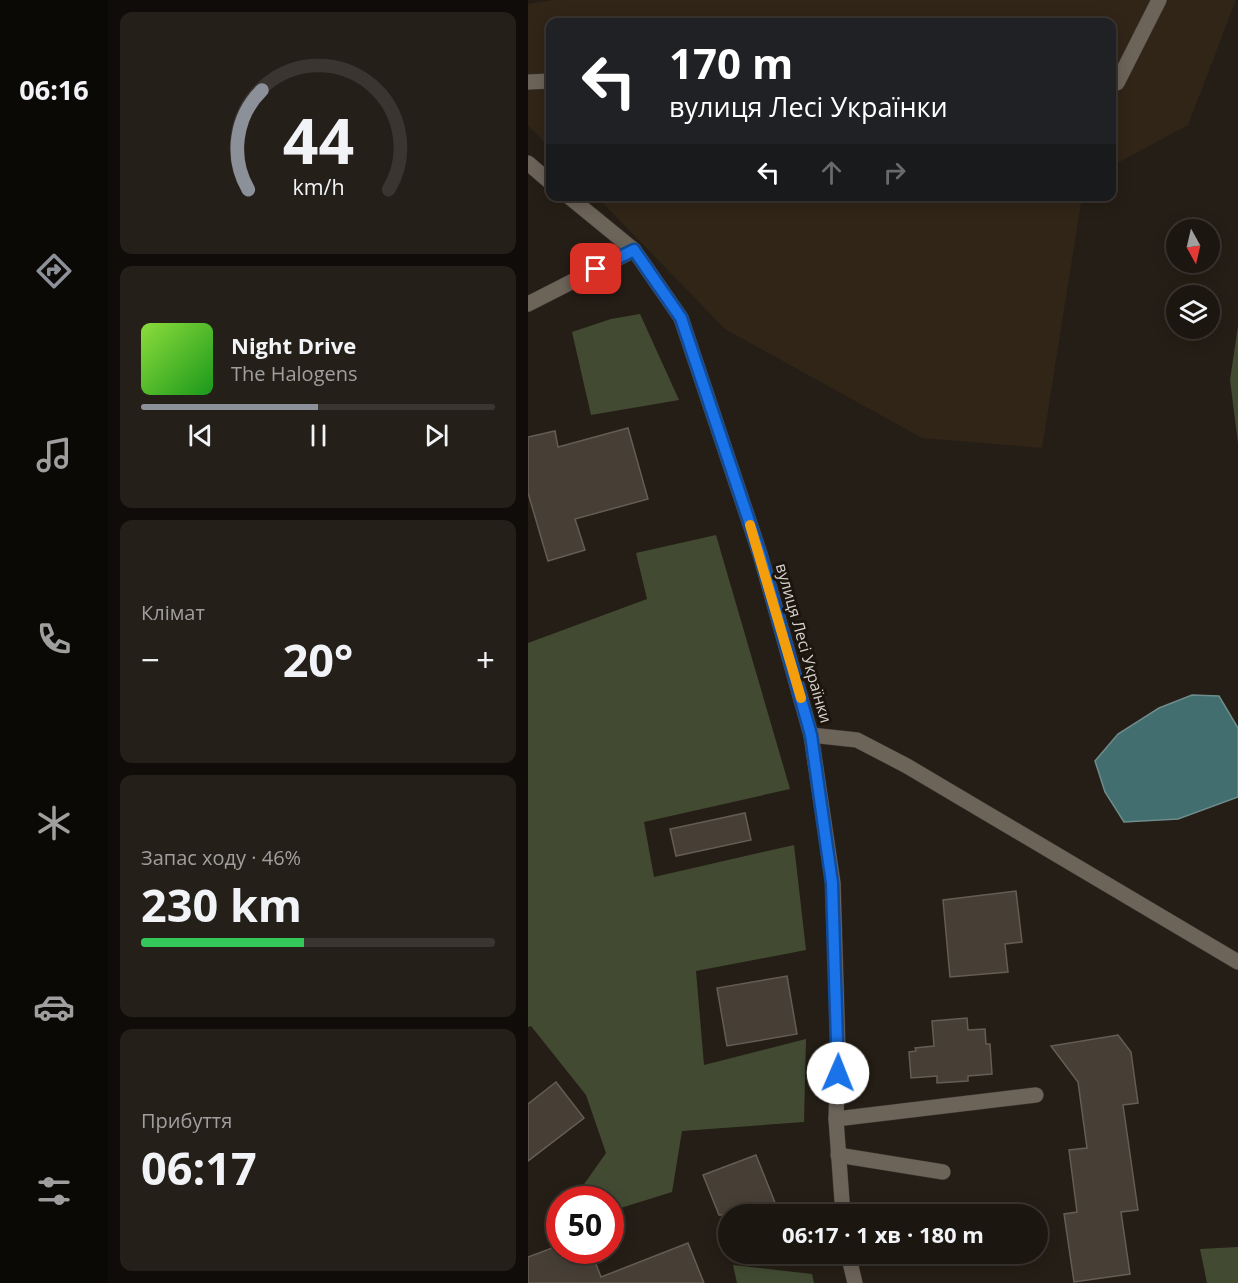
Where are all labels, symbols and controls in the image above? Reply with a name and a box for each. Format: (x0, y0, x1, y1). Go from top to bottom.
text: 170 m (669, 34, 793, 91)
icon: left (570, 42, 648, 120)
text: 06:16 (19, 71, 89, 108)
text: вулиця Лесі Українки (669, 88, 948, 125)
text: 44 (282, 97, 354, 182)
icon: left (752, 156, 785, 189)
icon: ahead (815, 156, 848, 189)
icon: right (878, 156, 911, 189)
text: km/h (292, 172, 344, 201)
north arrow (1166, 219, 1220, 273)
map controls (1166, 219, 1220, 339)
pin (570, 243, 621, 294)
icon: directions (33, 250, 75, 292)
icon: arrive (579, 252, 612, 285)
button: layers (1166, 285, 1220, 339)
text: Night Drive (231, 330, 356, 360)
text: The Halogens (231, 360, 358, 387)
icon: previous (184, 419, 217, 452)
icon: pause (302, 419, 335, 452)
icon: next (420, 419, 453, 452)
icon: music (33, 434, 75, 476)
street label: вулиця Лесі Українки (771, 561, 837, 725)
text: Клімат (141, 599, 205, 626)
icon: phone (33, 618, 75, 660)
text: 20° (283, 629, 353, 690)
text: − (141, 637, 160, 682)
text: + (476, 637, 495, 682)
icon: climate (33, 802, 75, 844)
text: Запас ходу · 46% (141, 844, 301, 871)
text: 230 km (141, 874, 302, 935)
icon: car (33, 986, 75, 1028)
position arrow (806, 1041, 870, 1105)
text: Прибуття (141, 1107, 232, 1134)
text: 06:17 (141, 1137, 257, 1198)
icon: filters (33, 1170, 75, 1212)
speed limit sign: 50 (546, 1186, 624, 1264)
text: 06:17 · 1 хв · 180 m (782, 1219, 984, 1249)

